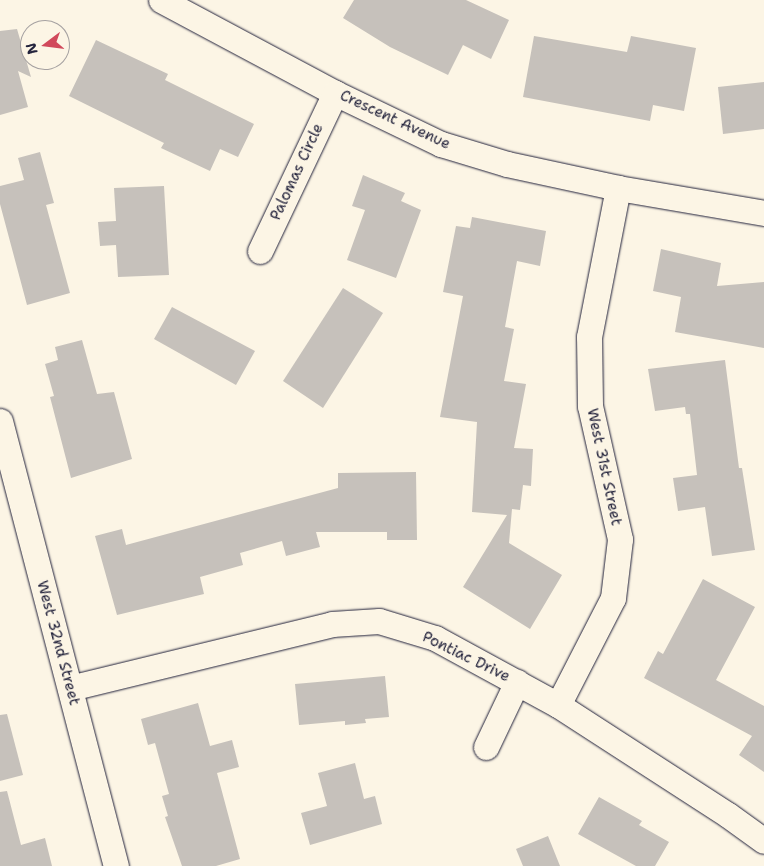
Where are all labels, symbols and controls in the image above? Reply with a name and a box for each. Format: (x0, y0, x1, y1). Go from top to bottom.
north arrow (20, 20, 70, 70)
text: N (21, 41, 42, 56)
street label: Crescent Avenue (337, 87, 453, 153)
street label: Palomas Circle (267, 121, 327, 223)
street label: West 31st Street (583, 407, 625, 527)
street label: West 32nd Street (33, 579, 83, 707)
street label: Pontiac Drive (419, 628, 513, 686)

